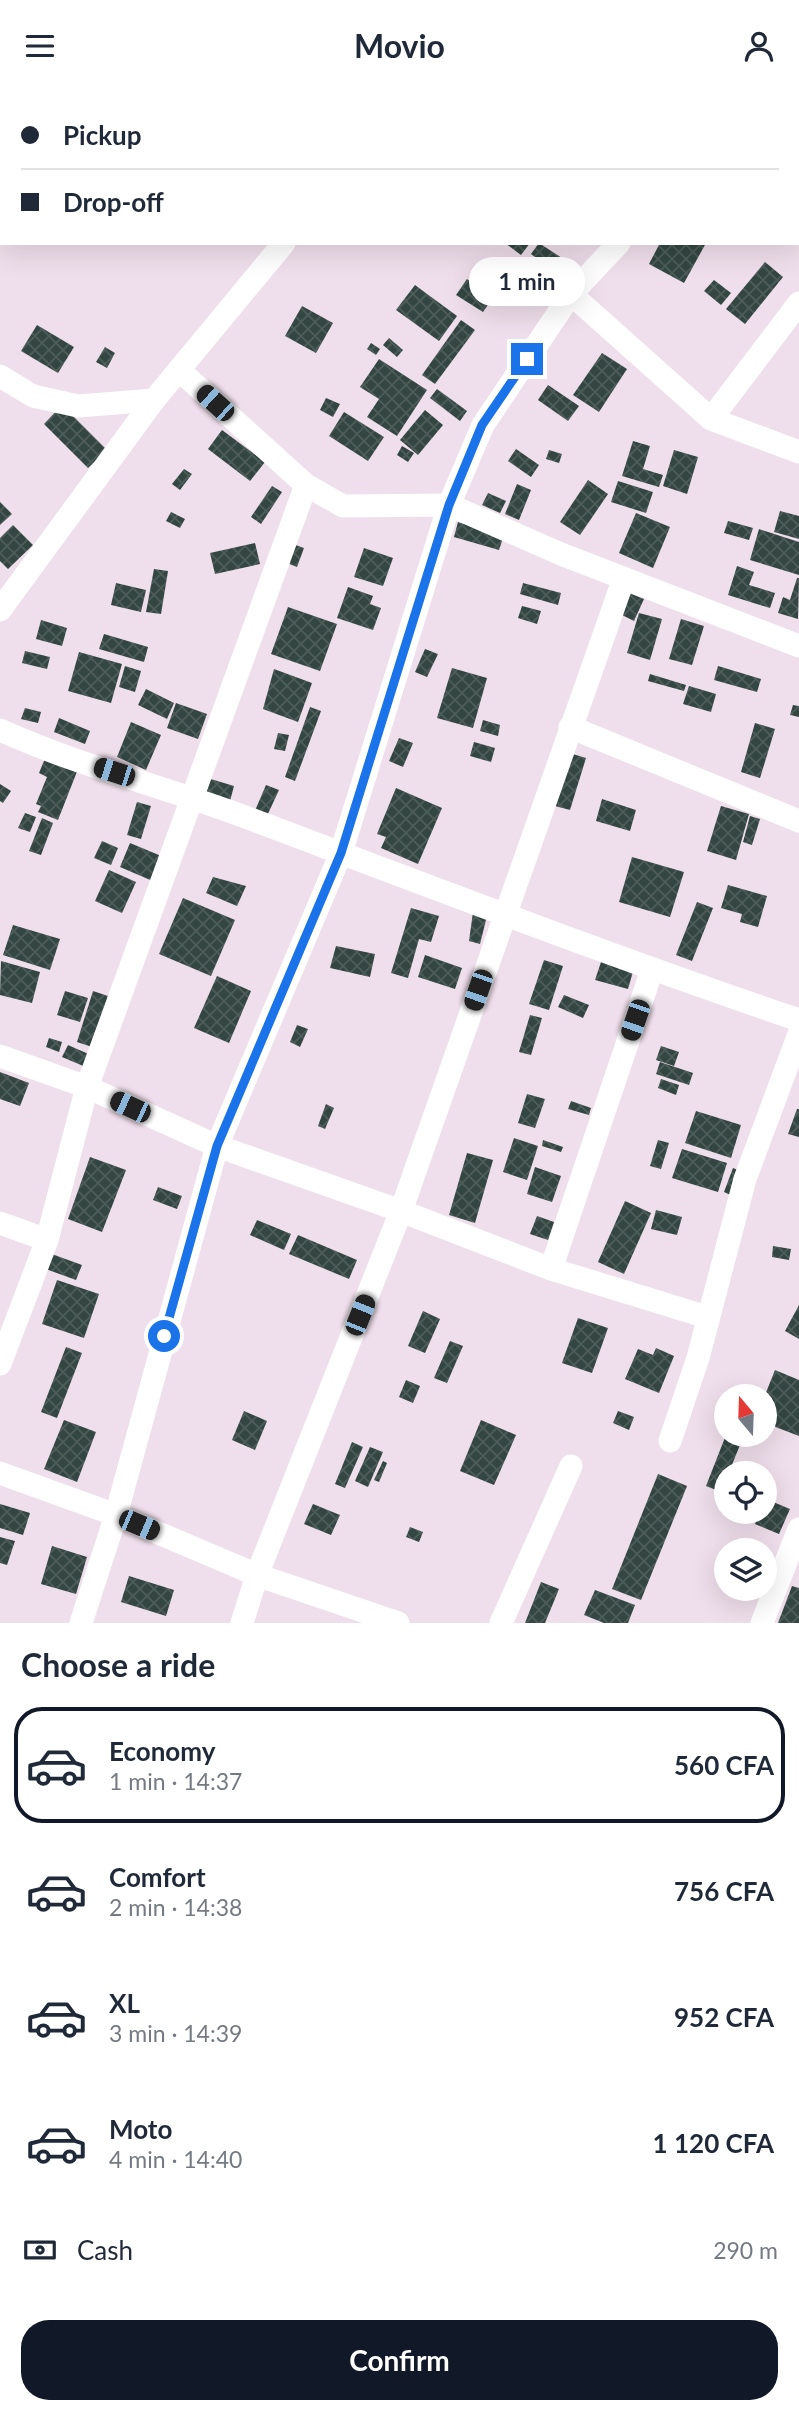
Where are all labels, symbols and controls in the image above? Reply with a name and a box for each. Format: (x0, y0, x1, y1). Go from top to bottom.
text: Movio (354, 26, 445, 65)
icon: menu (21, 27, 59, 65)
icon: person (740, 27, 778, 65)
text: Pickup (63, 119, 142, 151)
text: Drop-off (63, 186, 164, 218)
callout: 1 min (469, 257, 585, 307)
text: 1 min (498, 267, 556, 295)
route end (511, 343, 543, 375)
car (193, 381, 238, 425)
car (91, 756, 138, 788)
car (462, 967, 495, 1013)
car (619, 997, 652, 1043)
car (107, 1089, 154, 1125)
car (343, 1292, 378, 1338)
route start (148, 1320, 180, 1352)
north arrow (714, 1384, 777, 1447)
map controls (714, 1384, 777, 1601)
button: locate (714, 1461, 777, 1524)
car (116, 1507, 163, 1543)
button: layers (714, 1538, 777, 1601)
text: Choose a ride (21, 1645, 215, 1684)
icon: car (25, 1734, 88, 1797)
text: Economy (109, 1735, 215, 1767)
text: 560 CFA (674, 1749, 774, 1781)
text: 1 min · 14:37 (109, 1767, 242, 1795)
icon: car (25, 1860, 88, 1923)
text: Comfort (109, 1861, 206, 1893)
text: 756 CFA (674, 1875, 774, 1907)
text: 2 min · 14:38 (109, 1893, 242, 1921)
icon: car (25, 1986, 88, 2049)
text: XL (109, 1987, 140, 2019)
text: 952 CFA (674, 2001, 774, 2033)
text: 3 min · 14:39 (109, 2019, 242, 2047)
icon: car (25, 2112, 88, 2175)
text: Moto (109, 2113, 172, 2145)
text: 1 120 CFA (653, 2127, 774, 2159)
text: 4 min · 14:40 (109, 2145, 242, 2173)
icon: cash (21, 2231, 59, 2269)
text: Cash (77, 2234, 133, 2266)
text: 290 m (713, 2236, 778, 2264)
button: Confirm (21, 2320, 778, 2400)

